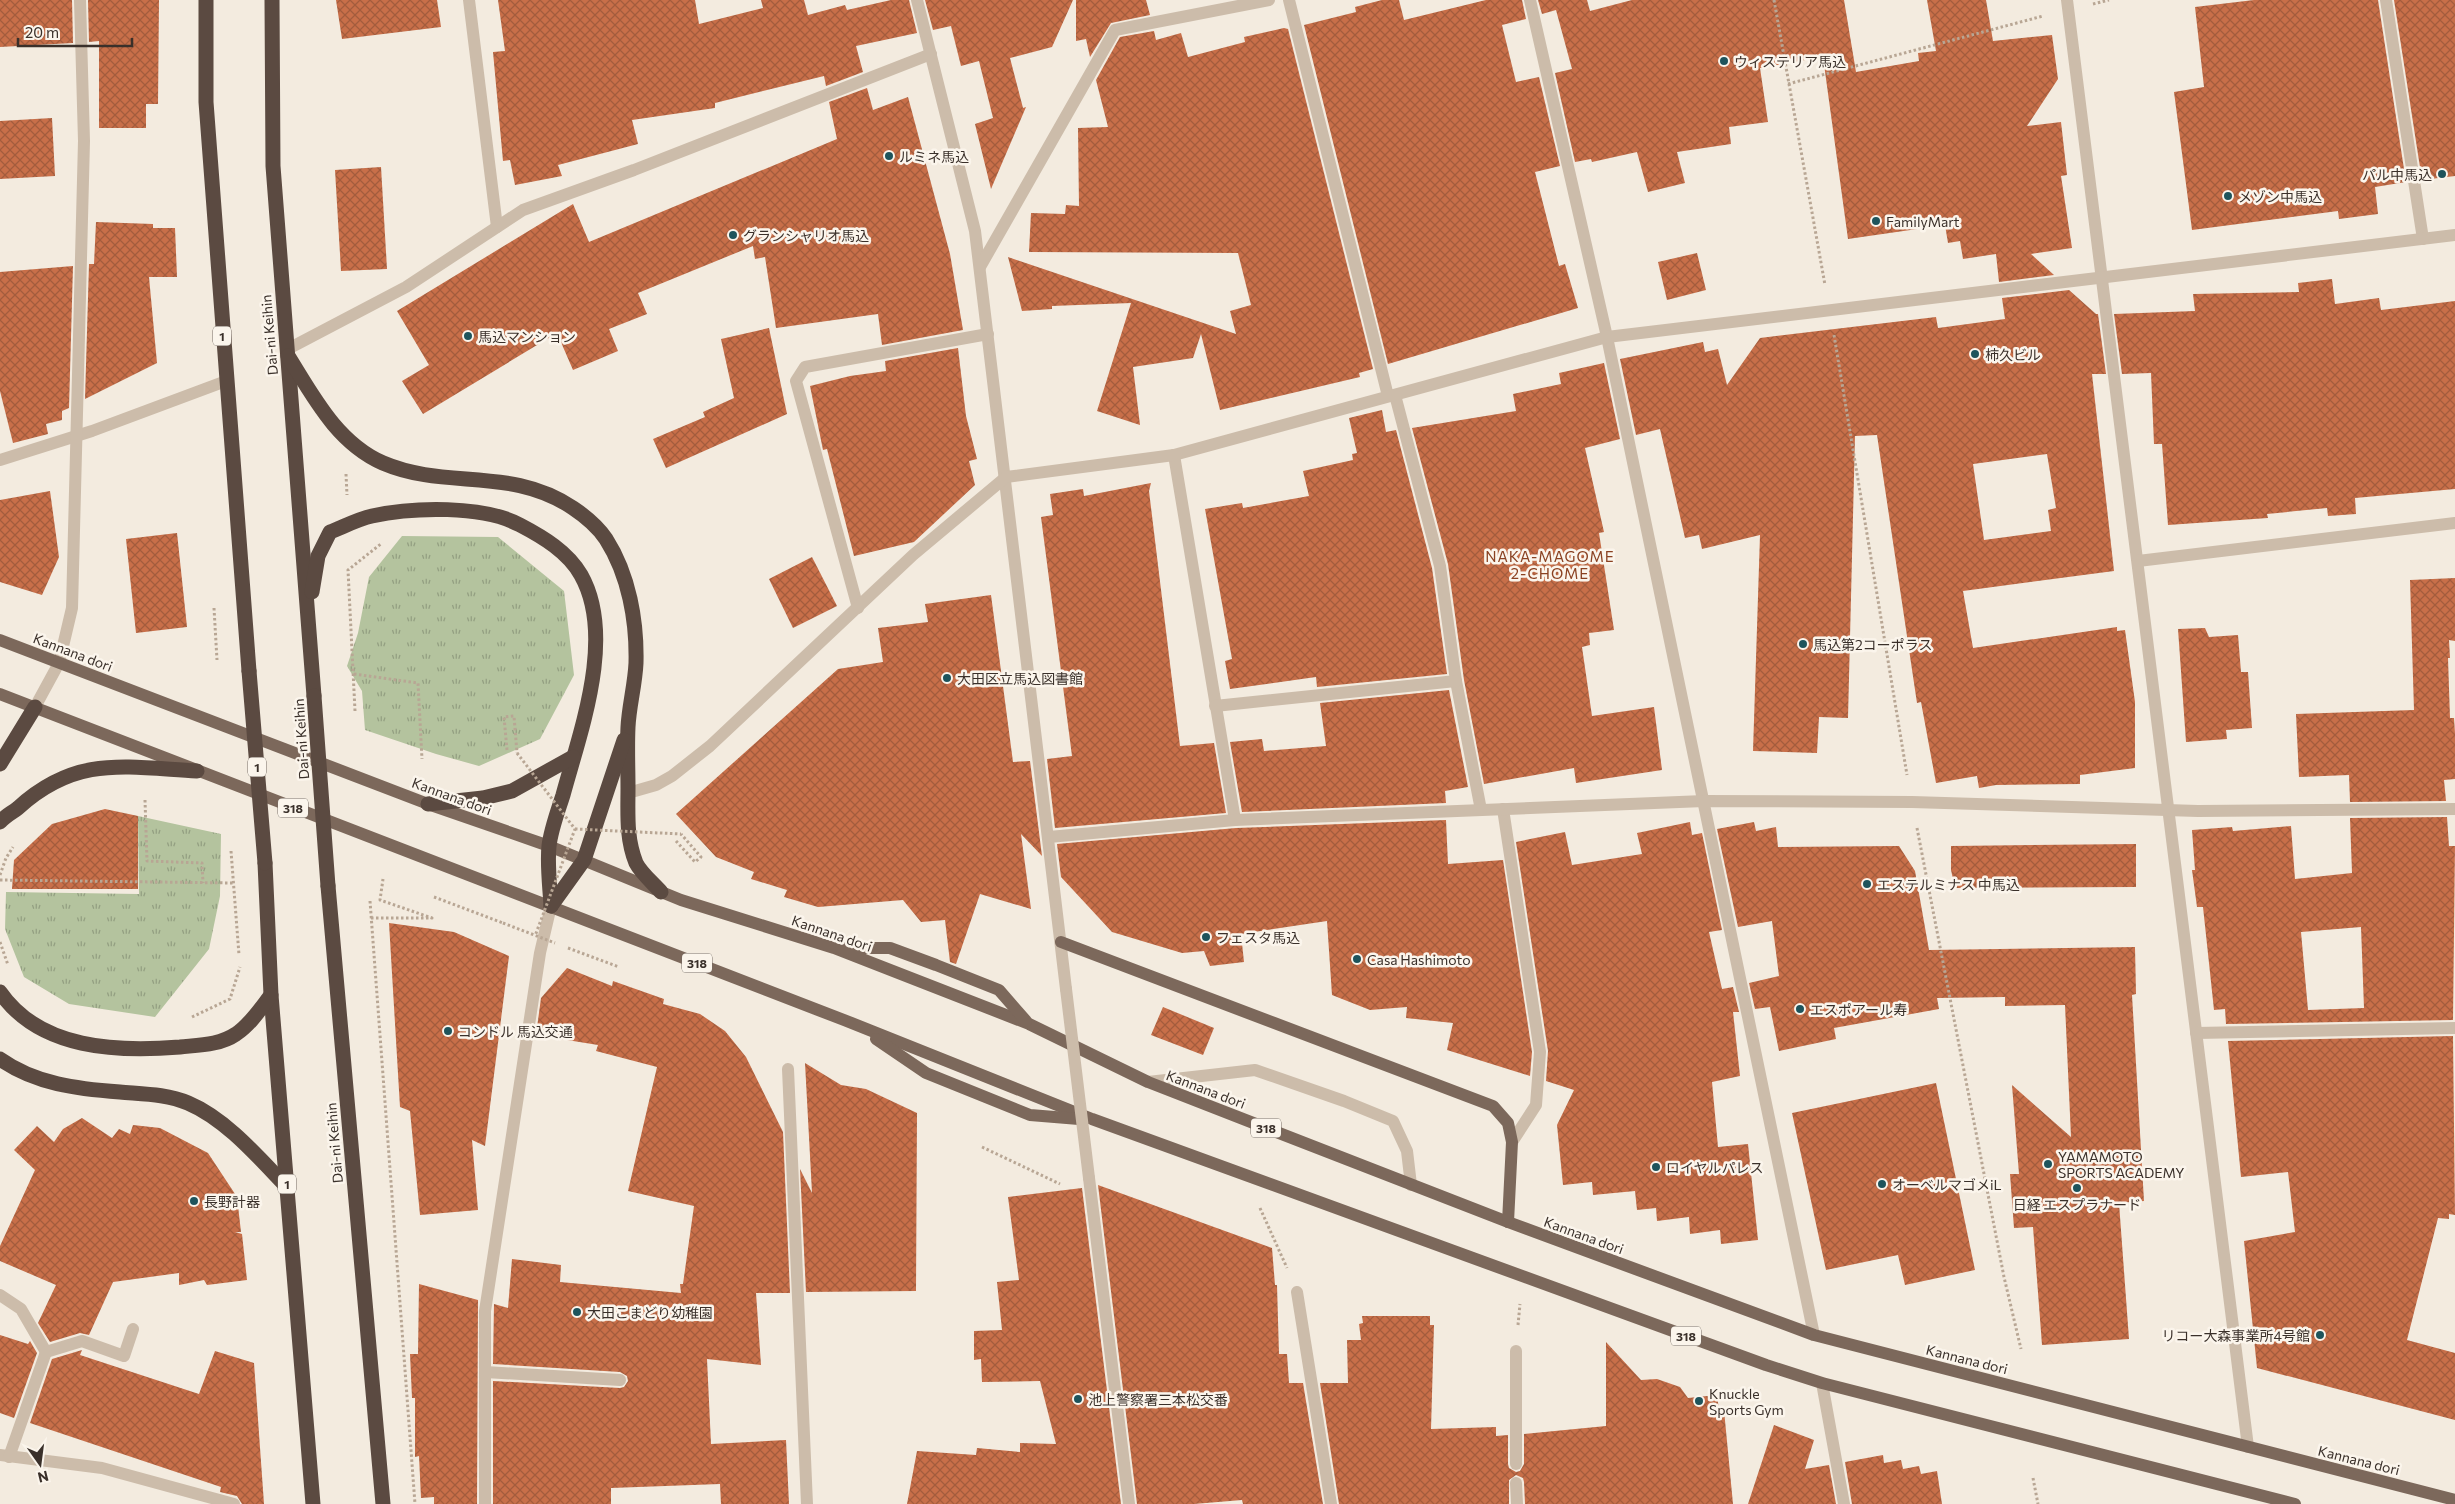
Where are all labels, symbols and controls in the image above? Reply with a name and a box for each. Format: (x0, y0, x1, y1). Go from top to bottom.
scale bar (18, 15, 131, 47)
text: 20 m (25, 23, 59, 41)
place label: ウィステリア馬込 (1734, 53, 1846, 70)
marker: ウィステリア馬込 (1718, 55, 1730, 67)
place label: ルミネ馬込 (899, 148, 969, 165)
marker: ルミネ馬込 (883, 150, 895, 162)
place label: パル中馬込 (2362, 166, 2432, 183)
marker: パル中馬込 (2436, 168, 2448, 180)
place label: メゾン中馬込 (2238, 188, 2322, 205)
marker: メゾン中馬込 (2222, 190, 2234, 202)
place label: FamilyMart (1886, 213, 1960, 230)
marker: FamilyMart (1870, 215, 1882, 227)
place label: グランシャリオ馬込 (743, 227, 869, 244)
marker: グランシャリオ馬込 (727, 229, 739, 241)
street label: Dai-ni Keihin (257, 294, 281, 376)
road number: 1 (213, 326, 231, 346)
place label: 馬込マンション (478, 328, 576, 345)
marker: 馬込マンション (462, 330, 474, 342)
place label: 柿久ビル (1985, 346, 2041, 363)
marker: 柿久ビル (1969, 348, 1981, 360)
district label: NAKA-MAGOME 2-CHOME (1485, 547, 1615, 582)
street label: Kannana dori (31, 629, 115, 675)
place label: 馬込第2コーポラス (1813, 636, 1932, 653)
marker: 馬込第2コーポラス (1797, 638, 1809, 650)
place label: 大田区立馬込図書館 (957, 670, 1083, 687)
marker: 大田区立馬込図書館 (941, 672, 953, 684)
street label: Dai-ni Keihin (290, 698, 312, 780)
road number: 1 (248, 758, 266, 776)
street label: Kannana dori (410, 774, 494, 818)
road number: 318 (278, 798, 308, 818)
place label: エステルミナス 中馬込 (1877, 876, 2020, 893)
marker: エステルミナス 中馬込 (1861, 878, 1873, 890)
street label: Kannana dori (790, 911, 874, 955)
place label: フェスタ馬込 (1216, 929, 1300, 946)
marker: フェスタ馬込 (1200, 931, 1212, 943)
place label: Casa Hashimoto (1367, 951, 1471, 968)
marker: Casa Hashimoto (1351, 953, 1363, 965)
road number: 318 (682, 954, 712, 972)
place label: エスポアール寿 (1810, 1001, 1907, 1018)
marker: エスポアール寿 (1794, 1003, 1806, 1015)
place label: コンドル 馬込交通 (458, 1023, 573, 1040)
marker: コンドル 馬込交通 (442, 1025, 454, 1037)
street label: Kannana dori (1164, 1066, 1248, 1112)
street label: Dai-ni Keihin (322, 1102, 346, 1184)
road number: 318 (1251, 1118, 1281, 1138)
place label: YAMAMOTO SPORTS ACADEMY (2058, 1148, 2184, 1181)
marker: YAMAMOTO SPORTS ACADEMY (2042, 1158, 2054, 1170)
place label: ロイヤルパレス (1666, 1159, 1764, 1176)
marker: ロイヤルパレス (1650, 1161, 1662, 1173)
road number: 1 (278, 1174, 296, 1194)
place label: オーベルマゴメiL (1892, 1176, 2002, 1193)
marker: オーベルマゴメiL (1876, 1178, 1888, 1190)
marker: 日経 エスプラナード (2071, 1182, 2083, 1194)
place label: 長野計器 (204, 1193, 260, 1210)
marker: 長野計器 (188, 1195, 200, 1207)
place label: 日経 エスプラナード (2013, 1196, 2141, 1213)
street label: Kannana dori (1542, 1213, 1626, 1257)
place label: 大田こまどり幼稚園 (587, 1304, 713, 1321)
marker: 大田こまどり幼稚園 (571, 1306, 583, 1318)
road number: 318 (1671, 1326, 1701, 1345)
place label: リコー大森事業所4号館 (2162, 1327, 2310, 1344)
marker: リコー大森事業所4号館 (2314, 1329, 2326, 1341)
street label: Kannana dori (1924, 1341, 2010, 1377)
place label: Knuckle Sports Gym (1709, 1385, 1784, 1418)
place label: 池上警察署三本松交番 (1088, 1391, 1228, 1408)
marker: 池上警察署三本松交番 (1072, 1393, 1084, 1405)
marker: Knuckle Sports Gym (1693, 1395, 1705, 1407)
north arrow (15, 1439, 65, 1489)
street label: Kannana dori (2316, 1442, 2402, 1478)
text: N (36, 1468, 50, 1487)

